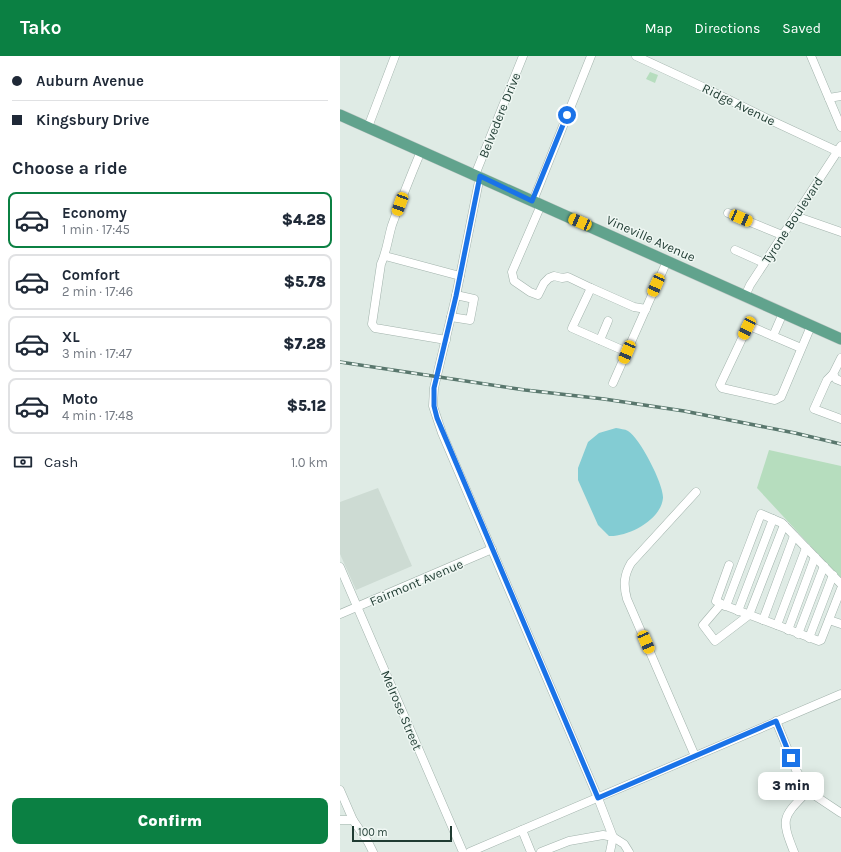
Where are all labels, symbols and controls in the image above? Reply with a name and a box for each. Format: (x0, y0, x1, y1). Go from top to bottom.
text: Tako (20, 17, 61, 39)
text: Map (645, 20, 673, 37)
text: Directions (695, 20, 760, 37)
text: Saved (782, 20, 821, 37)
street label: Belvedere Drive (476, 70, 524, 160)
text: Auburn Avenue (36, 72, 144, 90)
street label: Ridge Avenue (700, 80, 778, 129)
route start (558, 106, 576, 124)
text: Kingsbury Drive (36, 111, 149, 129)
text: Choose a ride (12, 157, 127, 179)
street label: Tyrone Boulevard (759, 174, 826, 266)
car (390, 191, 410, 217)
icon: car (14, 202, 50, 238)
text: Economy (62, 204, 127, 222)
car (728, 208, 754, 228)
text: $4.28 (282, 211, 326, 229)
car (567, 212, 593, 232)
street label: Vineville Avenue (604, 212, 698, 265)
text: 1 min · 17:45 (62, 222, 130, 237)
icon: car (14, 264, 50, 300)
text: Comfort (62, 266, 120, 284)
car (646, 272, 666, 298)
text: $5.78 (284, 273, 326, 291)
text: 2 min · 17:46 (62, 284, 133, 299)
car (736, 315, 758, 341)
icon: car (14, 326, 50, 362)
text: XL (62, 328, 80, 346)
text: $7.28 (283, 335, 326, 353)
car (617, 339, 637, 365)
text: 3 min · 17:47 (62, 346, 132, 361)
icon: car (14, 388, 50, 424)
text: Moto (62, 390, 98, 408)
text: $5.12 (287, 397, 326, 415)
text: 4 min · 17:48 (62, 408, 133, 423)
icon: cash (12, 451, 34, 473)
text: Cash (44, 453, 78, 471)
text: 1.0 km (291, 455, 328, 470)
street label: Fairmont Avenue (367, 556, 465, 609)
car (636, 629, 656, 655)
street label: Melrose Street (378, 668, 425, 753)
route end (782, 749, 800, 767)
callout: 3 min (758, 772, 824, 800)
text: 3 min (772, 778, 810, 793)
button: Confirm (12, 798, 328, 844)
scale bar (352, 824, 452, 843)
text: 100 m (358, 826, 388, 839)

